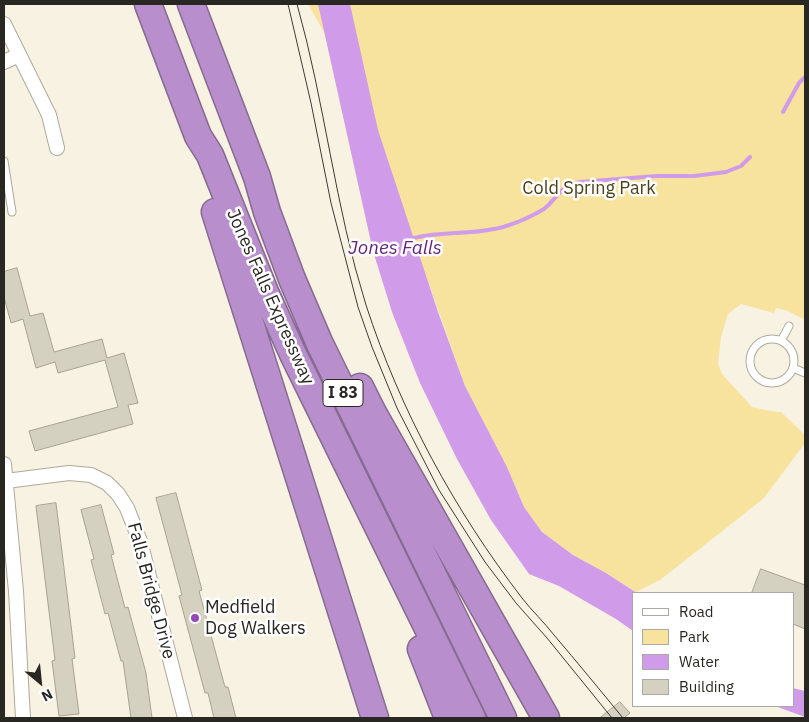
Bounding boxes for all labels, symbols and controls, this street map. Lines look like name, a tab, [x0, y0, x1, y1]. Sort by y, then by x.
park label: Cold Spring Park	[522, 178, 656, 200]
street label: Jones Falls Expressway	[222, 206, 318, 388]
water label: Jones Falls	[348, 238, 442, 260]
road number: I 83	[323, 379, 363, 406]
street label: Falls Bridge Drive	[122, 520, 180, 662]
legend	[632, 592, 794, 707]
place label: Medfield Dog Walkers	[205, 597, 306, 640]
text: Road	[679, 602, 714, 621]
marker: Medfield Dog Walkers	[189, 612, 201, 624]
text: Park	[679, 627, 709, 646]
text: Water	[679, 652, 719, 671]
north arrow	[15, 657, 65, 707]
text: Building	[679, 677, 734, 696]
text: N	[38, 685, 56, 706]

